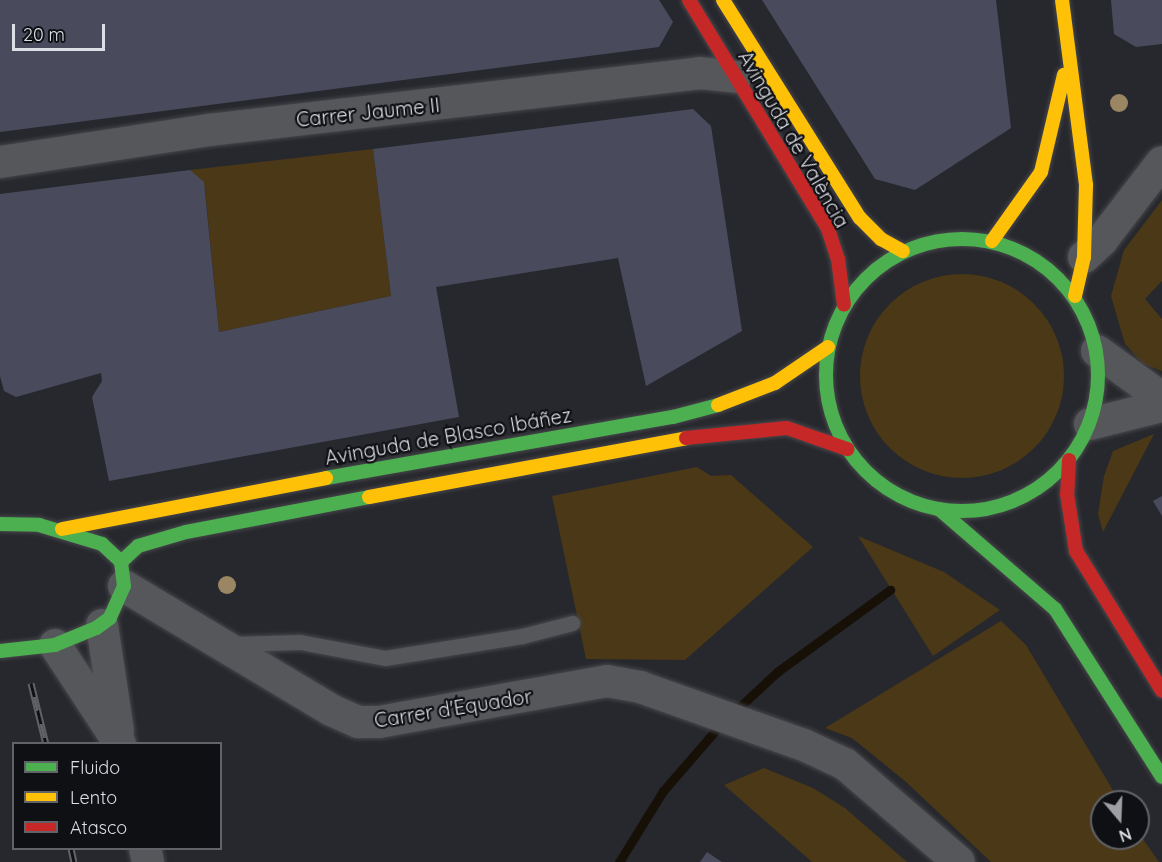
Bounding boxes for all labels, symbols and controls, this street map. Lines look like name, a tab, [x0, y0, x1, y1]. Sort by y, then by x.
scale bar	[15, 12, 108, 50]
text: 20 m	[23, 23, 65, 46]
street label: Avinguda de València	[734, 46, 854, 232]
street label: Carrer Jaume II	[295, 93, 441, 131]
street label: Avinguda de Blasco Ibáñez	[323, 403, 573, 469]
street label: Carrer d'Equador	[372, 684, 534, 732]
legend	[12, 742, 222, 850]
text: Fluido	[70, 756, 120, 779]
text: Lento	[70, 786, 117, 809]
north arrow	[1090, 790, 1150, 850]
text: Atasco	[70, 816, 127, 839]
text: N	[1116, 824, 1134, 846]

